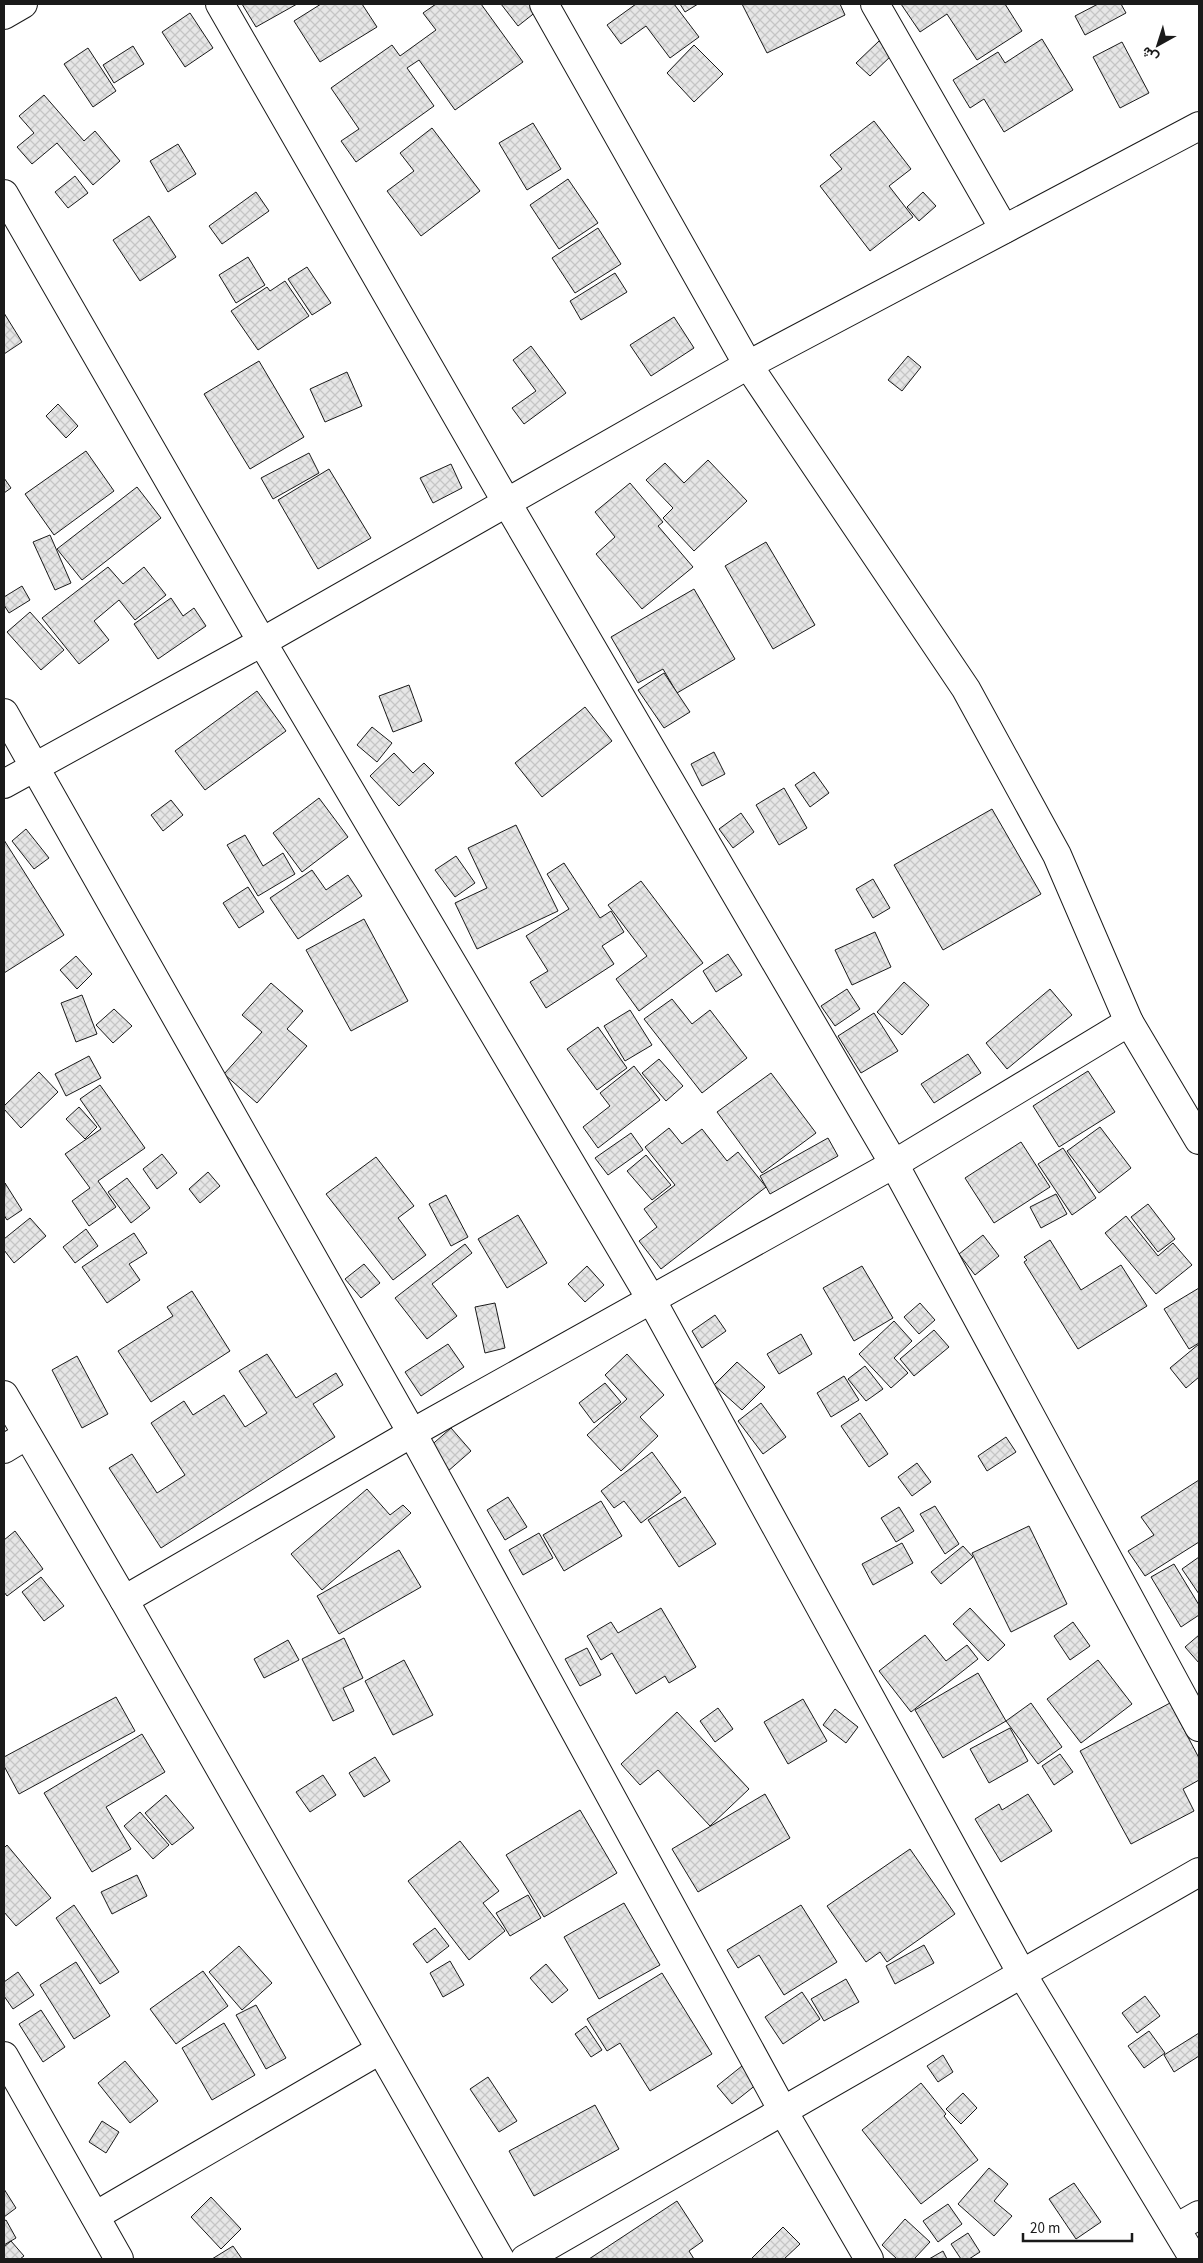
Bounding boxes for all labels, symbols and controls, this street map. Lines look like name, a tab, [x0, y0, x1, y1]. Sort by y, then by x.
north arrow	[1133, 20, 1183, 70]
text: ش	[1137, 41, 1163, 67]
scale bar	[1023, 2210, 1132, 2242]
text: 20 m	[1030, 2218, 1060, 2239]

